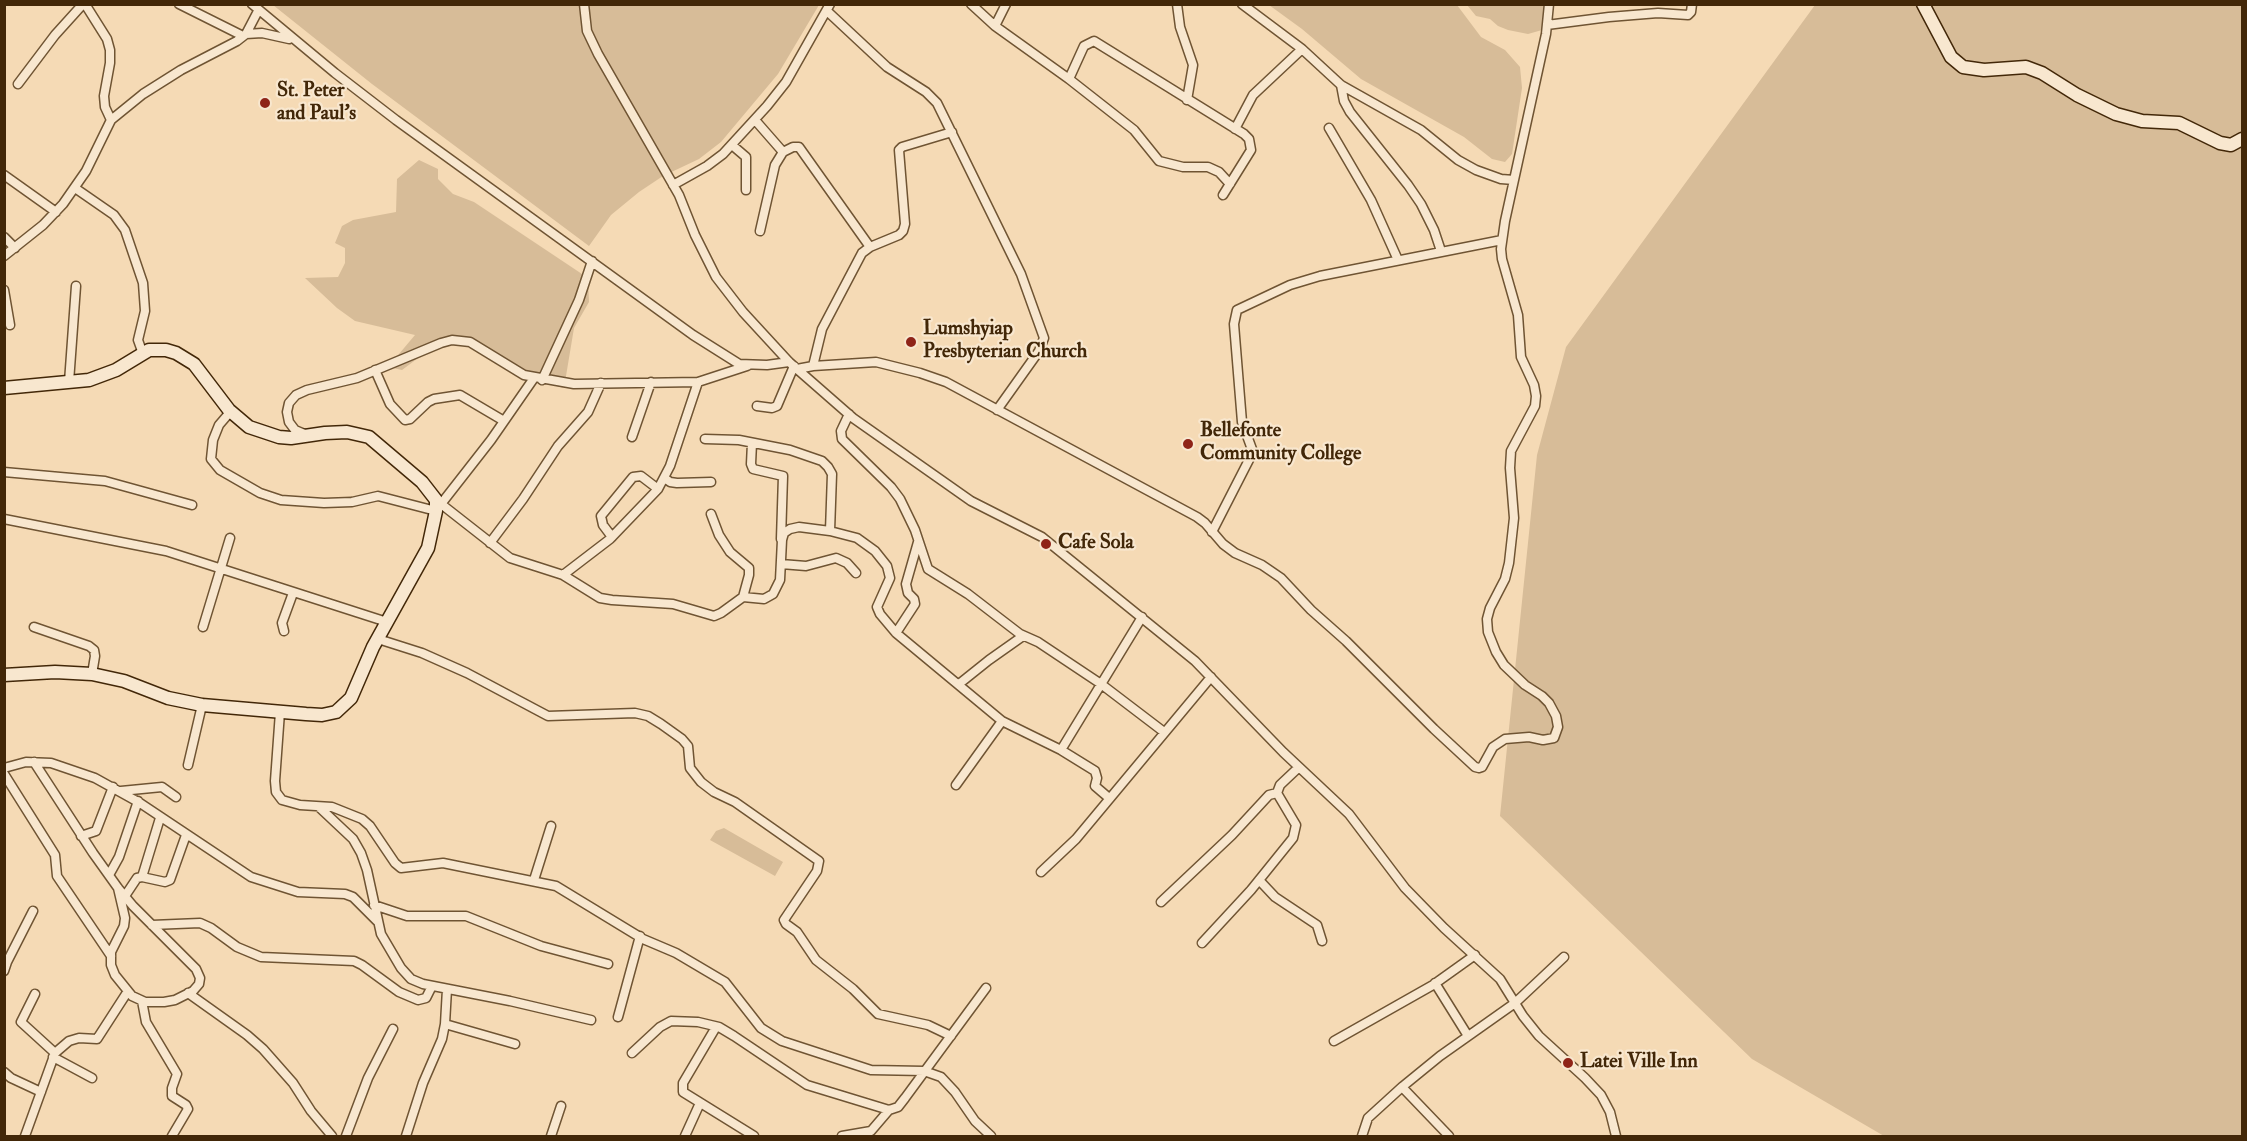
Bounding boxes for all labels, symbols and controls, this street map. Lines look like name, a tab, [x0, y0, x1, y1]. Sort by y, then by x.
place label: St. Peter and Paul's	[277, 80, 356, 127]
marker: St. Peter and Paul's	[258, 96, 272, 110]
place label: Lumshyiap Presbyterian Church	[923, 318, 1087, 365]
marker: Lumshyiap Presbyterian Church	[904, 335, 918, 349]
place label: Bellefonte Community College	[1200, 420, 1361, 467]
marker: Bellefonte Community College	[1181, 437, 1195, 451]
place label: Cafe Sola	[1058, 532, 1134, 556]
marker: Cafe Sola	[1039, 537, 1053, 551]
place label: Latei Ville Inn	[1580, 1051, 1698, 1075]
marker: Latei Ville Inn	[1561, 1056, 1575, 1070]

